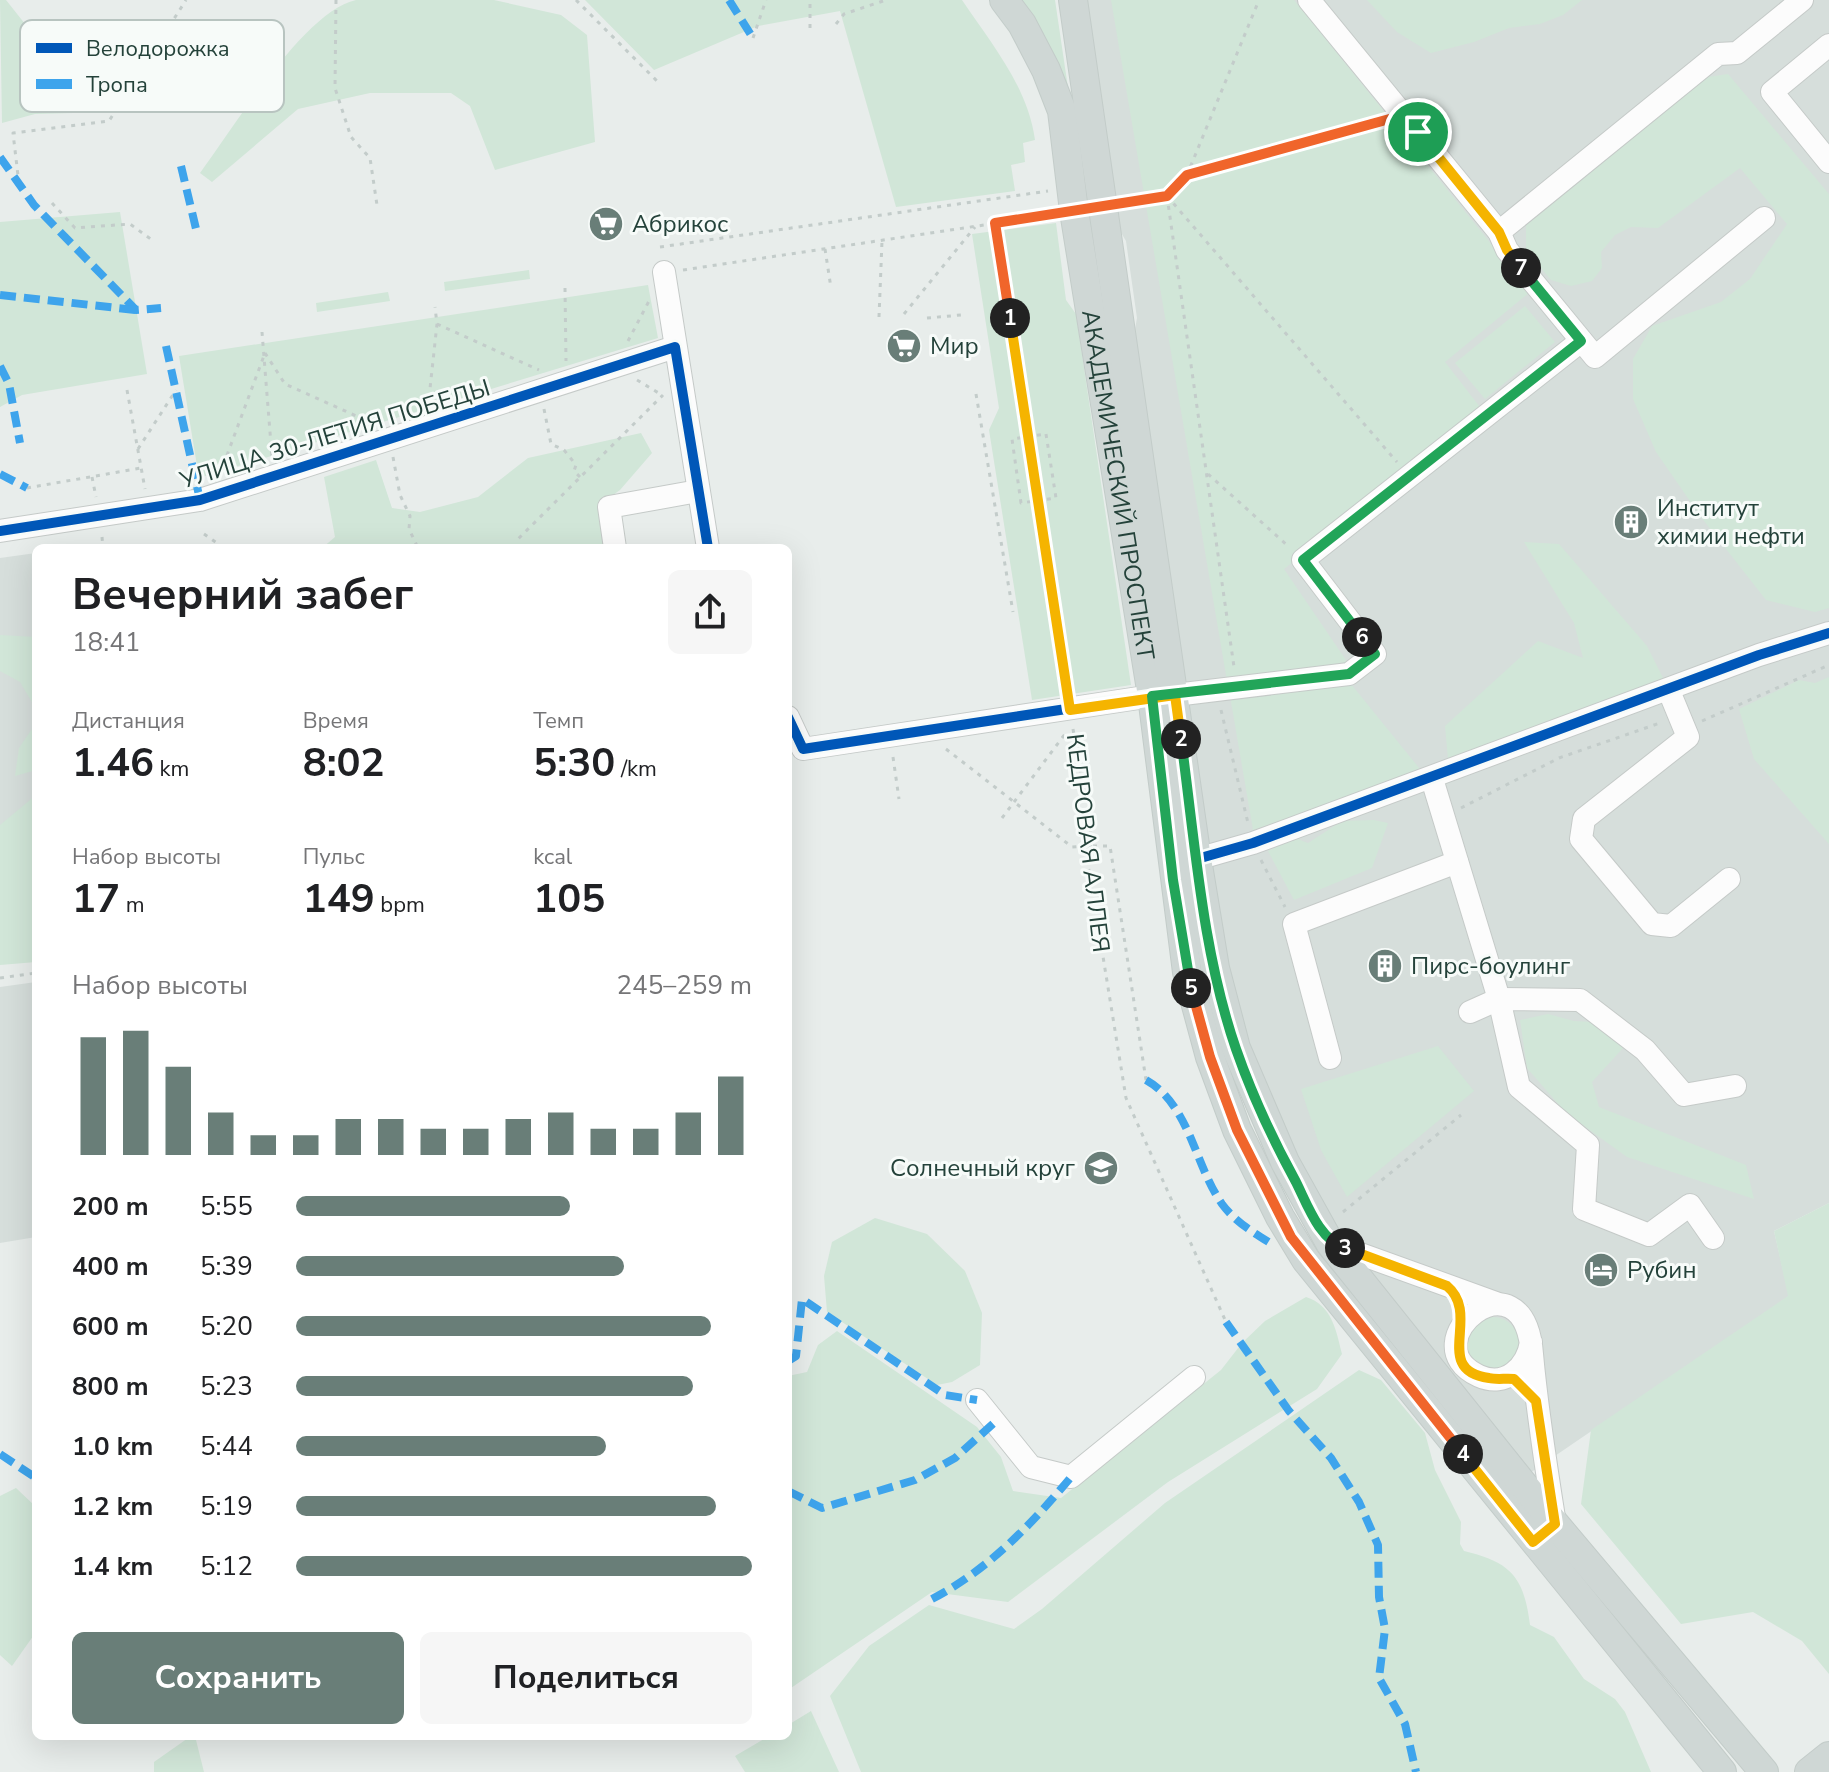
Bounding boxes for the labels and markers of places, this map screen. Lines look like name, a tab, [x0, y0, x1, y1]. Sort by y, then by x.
pin	[1384, 98, 1452, 166]
supermarket icon: Абрикос	[587, 205, 625, 243]
place label: Абрикос	[632, 208, 728, 240]
pin: 7	[1501, 248, 1541, 288]
pin: 1	[990, 298, 1030, 338]
supermarket icon: Мир	[885, 327, 923, 365]
place label: Мир	[930, 330, 979, 362]
place label: Институт химии нефти	[1657, 492, 1805, 552]
building icon: Институт химии нефти	[1612, 503, 1650, 541]
pin: 6	[1342, 617, 1382, 657]
pin: 2	[1161, 719, 1201, 759]
building icon: Пирс-боулинг	[1366, 947, 1404, 985]
place label: Пирс-боулинг	[1411, 950, 1571, 982]
pin: 5	[1171, 968, 1211, 1008]
school or university icon: Солнечный круг	[1082, 1149, 1120, 1187]
place label: Солнечный круг	[890, 1152, 1076, 1184]
pin: 3	[1325, 1228, 1365, 1268]
hotel icon: Рубин	[1582, 1251, 1620, 1289]
place label: Рубин	[1627, 1254, 1696, 1286]
pin: 4	[1443, 1434, 1483, 1474]

